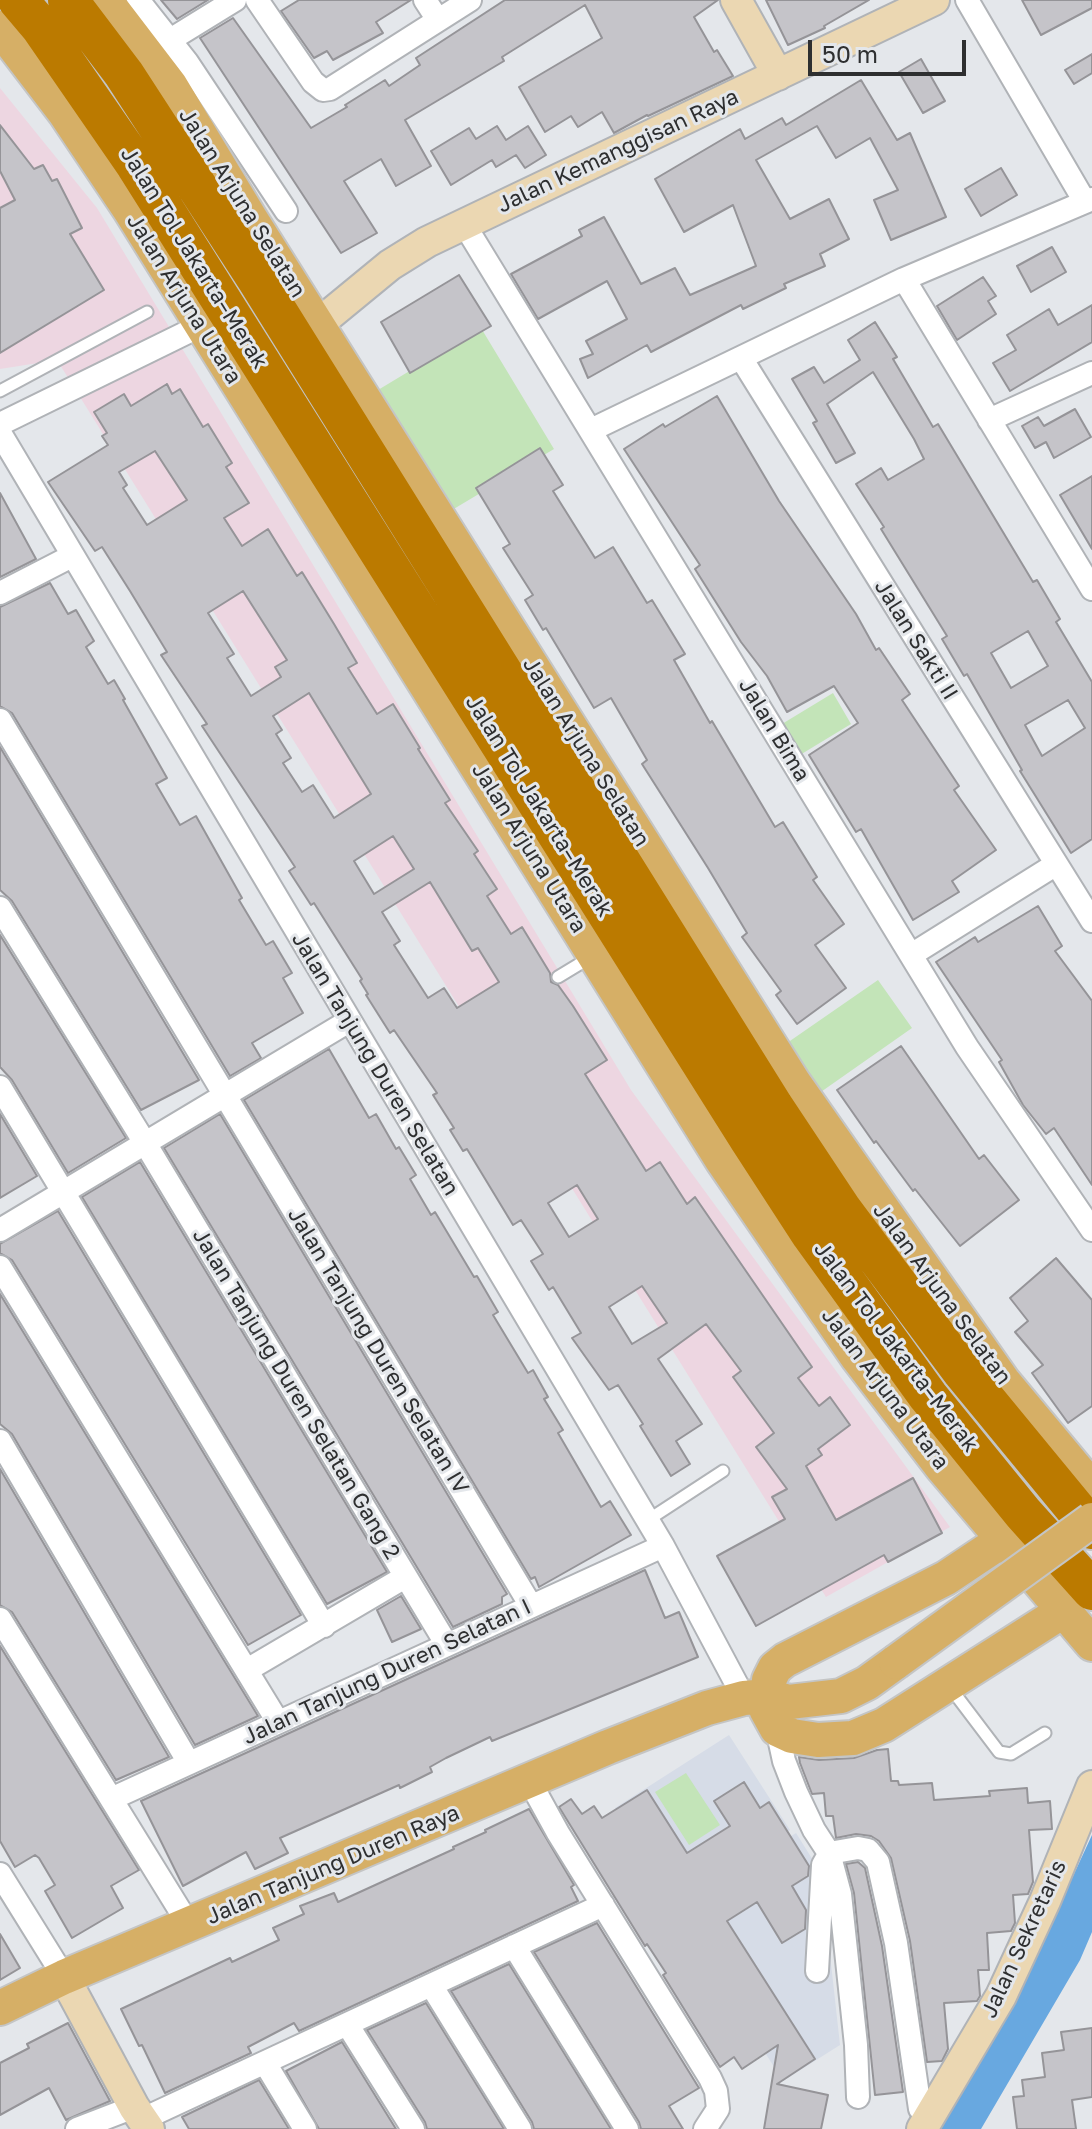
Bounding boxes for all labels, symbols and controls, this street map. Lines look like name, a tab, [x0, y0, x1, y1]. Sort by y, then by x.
scale bar	[812, 24, 970, 74]
text: 50 m	[822, 39, 878, 68]
street label: Jalan Kemanggisan Raya	[493, 83, 743, 219]
street label: Jalan Arjuna Selatan	[173, 104, 311, 302]
street label: Jalan Tol Jakarta–Merak	[115, 142, 273, 374]
street label: Jalan Arjuna Utara	[121, 209, 247, 389]
street label: Jalan Sakti II	[869, 575, 963, 705]
street label: Jalan Arjuna Selatan	[517, 653, 655, 851]
street label: Jalan Bima	[733, 674, 815, 786]
street label: Jalan Tol Jakarta–Merak	[460, 690, 618, 922]
street label: Jalan Arjuna Utara	[466, 758, 592, 938]
street label: Jalan Tanjung Duren Selatan	[286, 928, 464, 1200]
street label: Jalan Arjuna Selatan	[867, 1198, 1017, 1390]
street label: Jalan Tanjung Duren Selatan IV	[282, 1203, 474, 1499]
street label: Jalan Tanjung Duren Selatan Gang 2	[187, 1224, 405, 1564]
street label: Jalan Tol Jakarta–Merak	[808, 1237, 984, 1457]
street label: Jalan Arjuna Utara	[816, 1303, 954, 1475]
street label: Jalan Tanjung Duren Selatan I	[239, 1594, 535, 1750]
street label: Jalan Tanjung Duren Raya	[203, 1800, 463, 1930]
street label: Jalan Sekretaris	[976, 1856, 1072, 2022]

